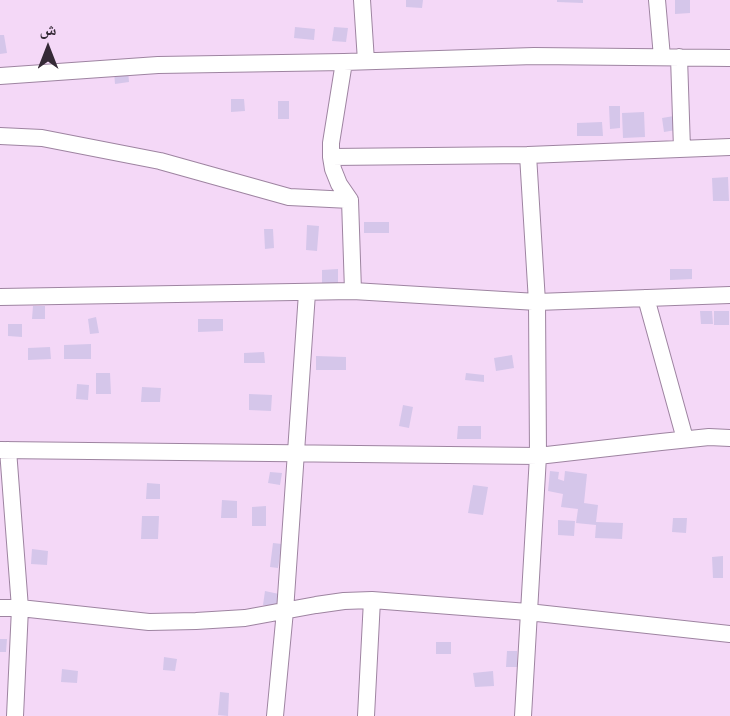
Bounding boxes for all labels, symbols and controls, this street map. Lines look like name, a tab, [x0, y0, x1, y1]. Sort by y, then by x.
north arrow	[18, 18, 78, 78]
text: ش	[40, 20, 56, 39]

